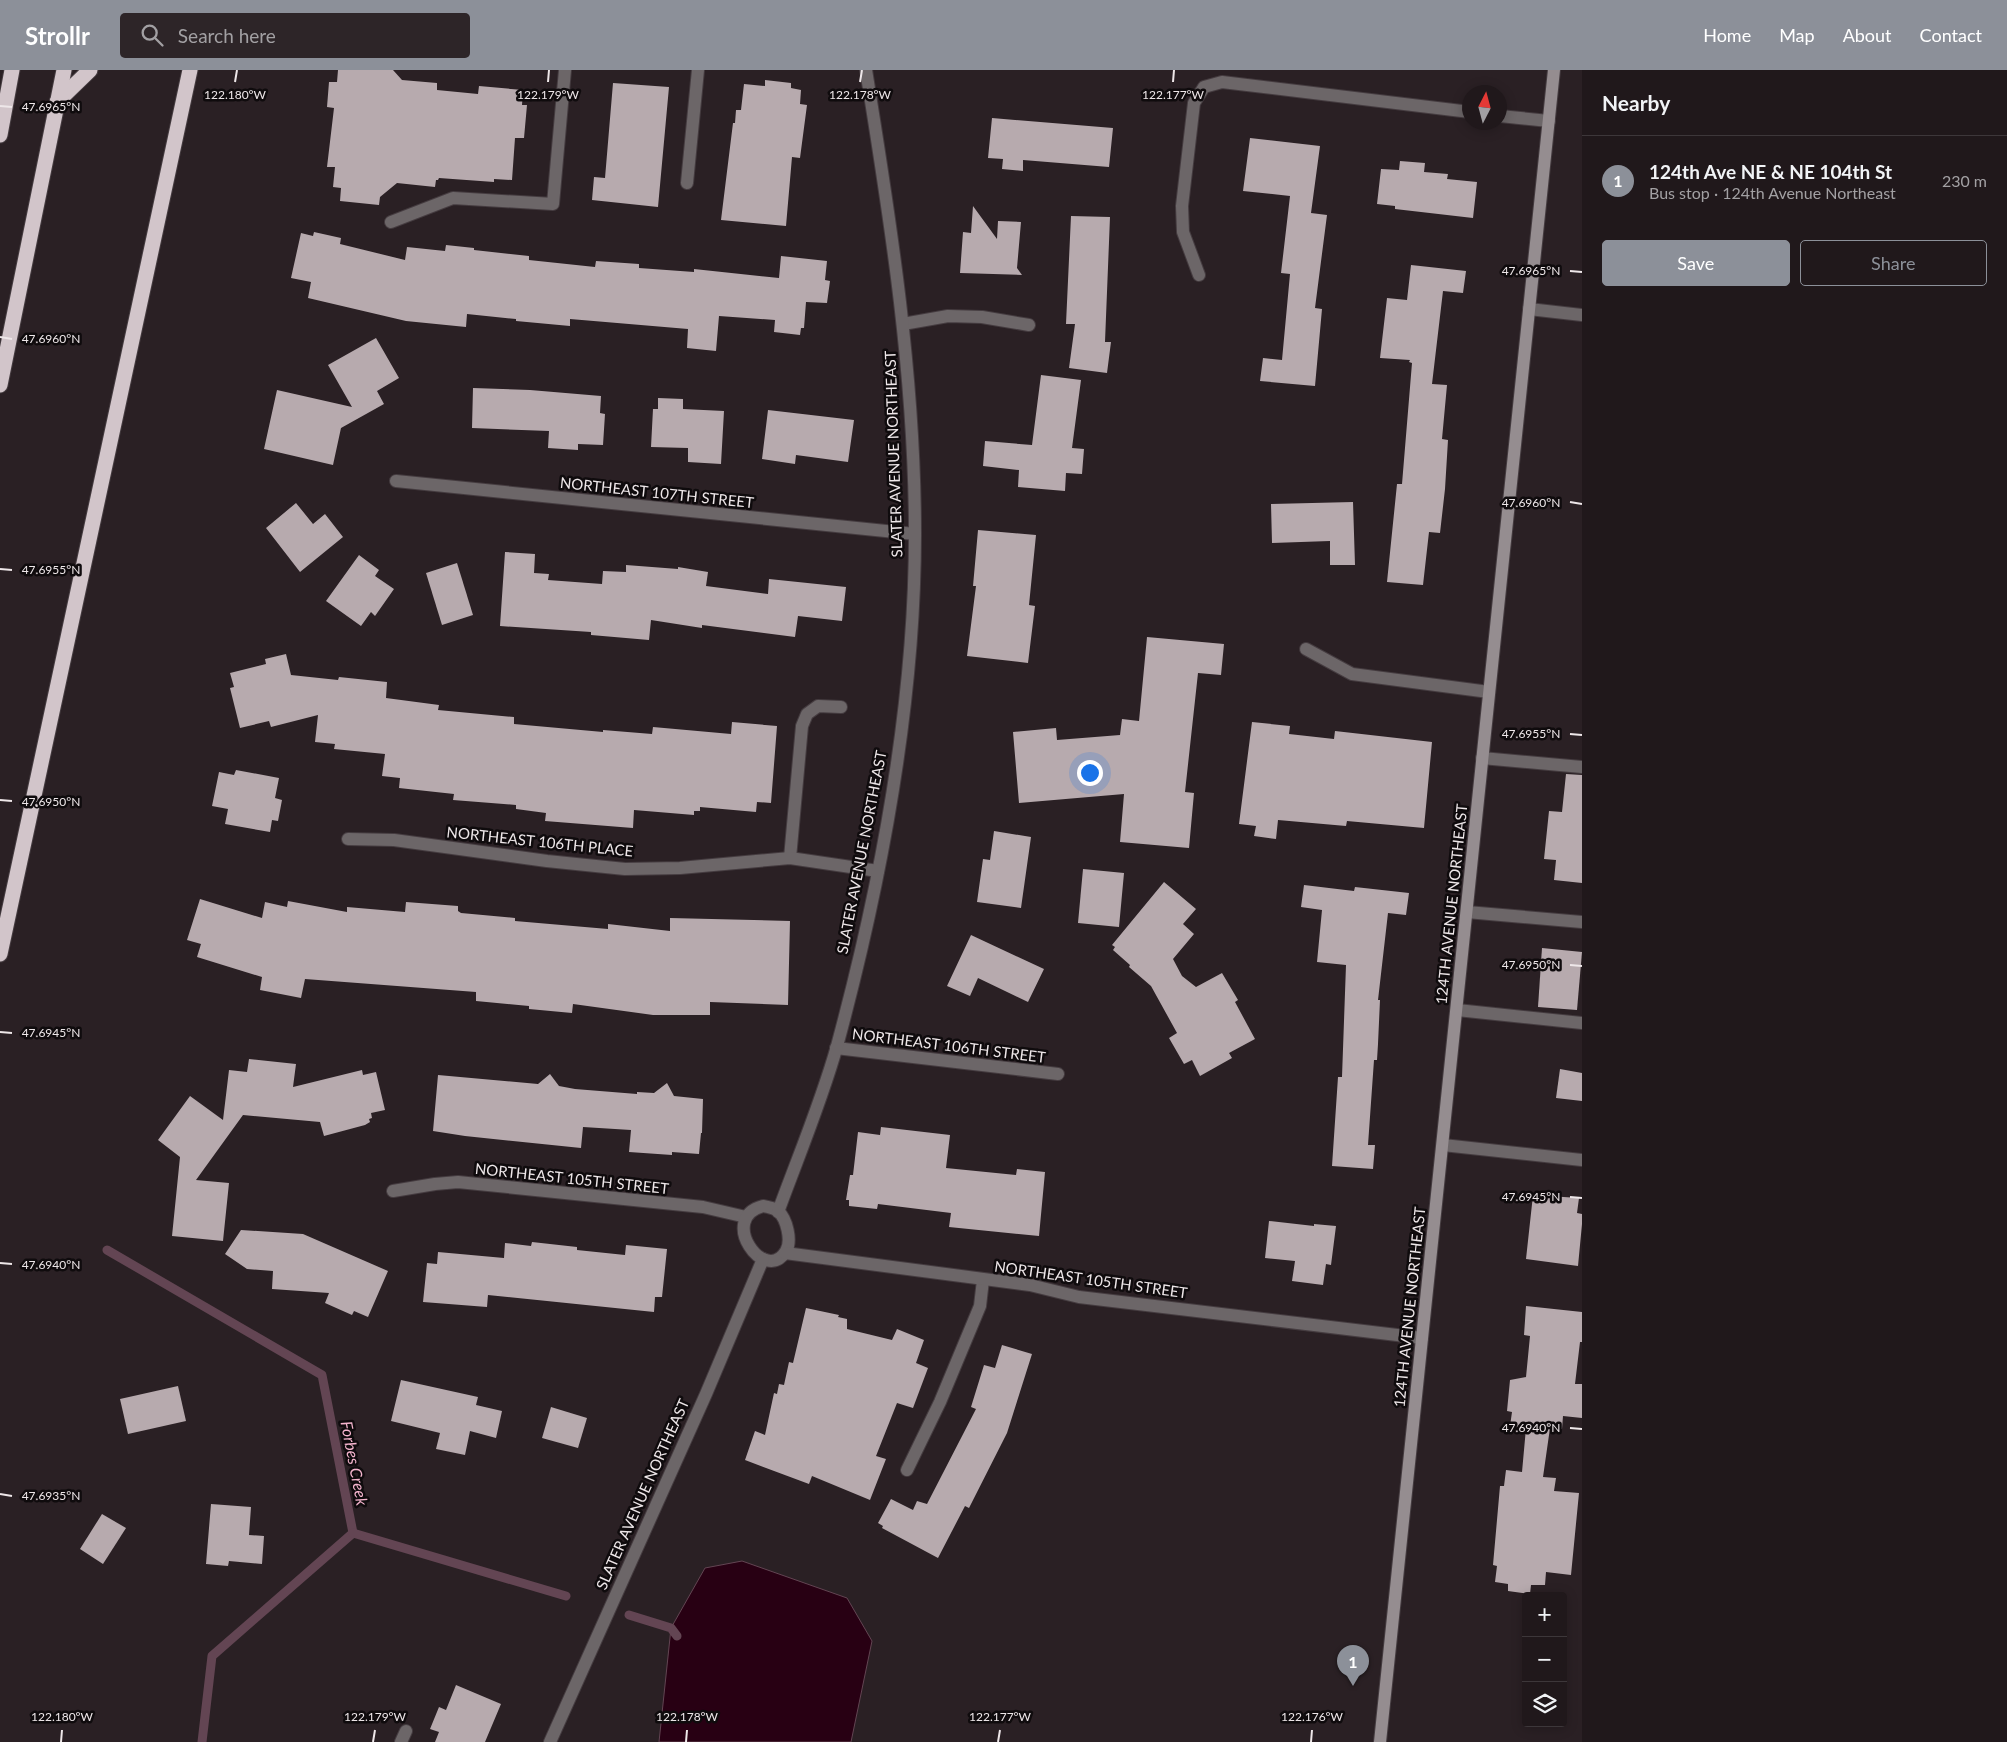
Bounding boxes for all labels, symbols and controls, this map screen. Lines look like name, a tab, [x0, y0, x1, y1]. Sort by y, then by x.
search box	[120, 13, 470, 58]
text: Strollr	[25, 21, 90, 50]
icon: search	[138, 21, 166, 49]
text: Search here	[178, 24, 276, 47]
text: Home	[1703, 24, 1751, 46]
text: Map	[1779, 24, 1815, 46]
text: About	[1843, 24, 1892, 46]
text: Contact	[1920, 24, 1982, 46]
north arrow	[1462, 85, 1507, 130]
text: 122.180°W	[204, 87, 267, 102]
text: 122.179°W	[517, 87, 580, 102]
text: 122.178°W	[829, 87, 892, 102]
text: 122.177°W	[1142, 87, 1205, 102]
text: Nearby	[1602, 90, 1670, 115]
text: 47.6965°N	[22, 99, 80, 114]
text: 124th Ave NE & NE 104th St	[1649, 160, 1892, 183]
text: 1	[1613, 171, 1623, 190]
text: 230 m	[1942, 171, 1987, 190]
text: Bus stop · 124th Avenue Northeast	[1649, 183, 1896, 202]
button: Save	[1602, 240, 1790, 286]
button: Share	[1800, 240, 1987, 286]
text: 47.6965°N	[1502, 263, 1560, 278]
text: 47.6960°N	[22, 331, 80, 346]
street label: SLATER AVENUE NORTHEAST	[880, 350, 906, 558]
street label: NORTHEAST 107TH STREET	[559, 473, 755, 511]
text: 47.6960°N	[1502, 495, 1560, 510]
text: 47.6955°N	[22, 562, 80, 577]
text: 47.6955°N	[1502, 726, 1560, 741]
street label: SLATER AVENUE NORTHEAST	[832, 749, 890, 955]
your location	[1077, 760, 1103, 786]
text: 47.6950°N	[22, 794, 80, 809]
street label: 124TH AVENUE NORTHEAST	[1432, 803, 1470, 1005]
street label: NORTHEAST 106TH PLACE	[446, 822, 634, 860]
text: 47.6950°N	[1502, 957, 1560, 972]
street label: NORTHEAST 106TH STREET	[851, 1024, 1047, 1066]
text: 47.6945°N	[22, 1025, 80, 1040]
street label: NORTHEAST 105TH STREET	[474, 1159, 670, 1197]
text: 47.6945°N	[1502, 1189, 1560, 1204]
street label: 124TH AVENUE NORTHEAST	[1390, 1206, 1428, 1408]
text: 47.6940°N	[22, 1257, 80, 1272]
street label: NORTHEAST 105TH STREET	[993, 1257, 1189, 1301]
street label: SLATER AVENUE NORTHEAST	[592, 1396, 692, 1592]
water label: Forbes Creek	[337, 1419, 373, 1507]
text: 47.6940°N	[1502, 1420, 1560, 1435]
text: 47.6935°N	[22, 1488, 80, 1503]
map controls	[1522, 1592, 1567, 1727]
button: +	[1522, 1592, 1567, 1637]
button: −	[1522, 1637, 1567, 1682]
pin: 1	[1337, 1645, 1369, 1686]
button: layers	[1522, 1682, 1567, 1727]
text: 122.180°W	[31, 1709, 94, 1724]
text: 122.179°W	[344, 1709, 407, 1724]
text: 122.178°W	[656, 1709, 719, 1724]
text: 122.177°W	[969, 1709, 1032, 1724]
text: 122.176°W	[1281, 1709, 1344, 1724]

